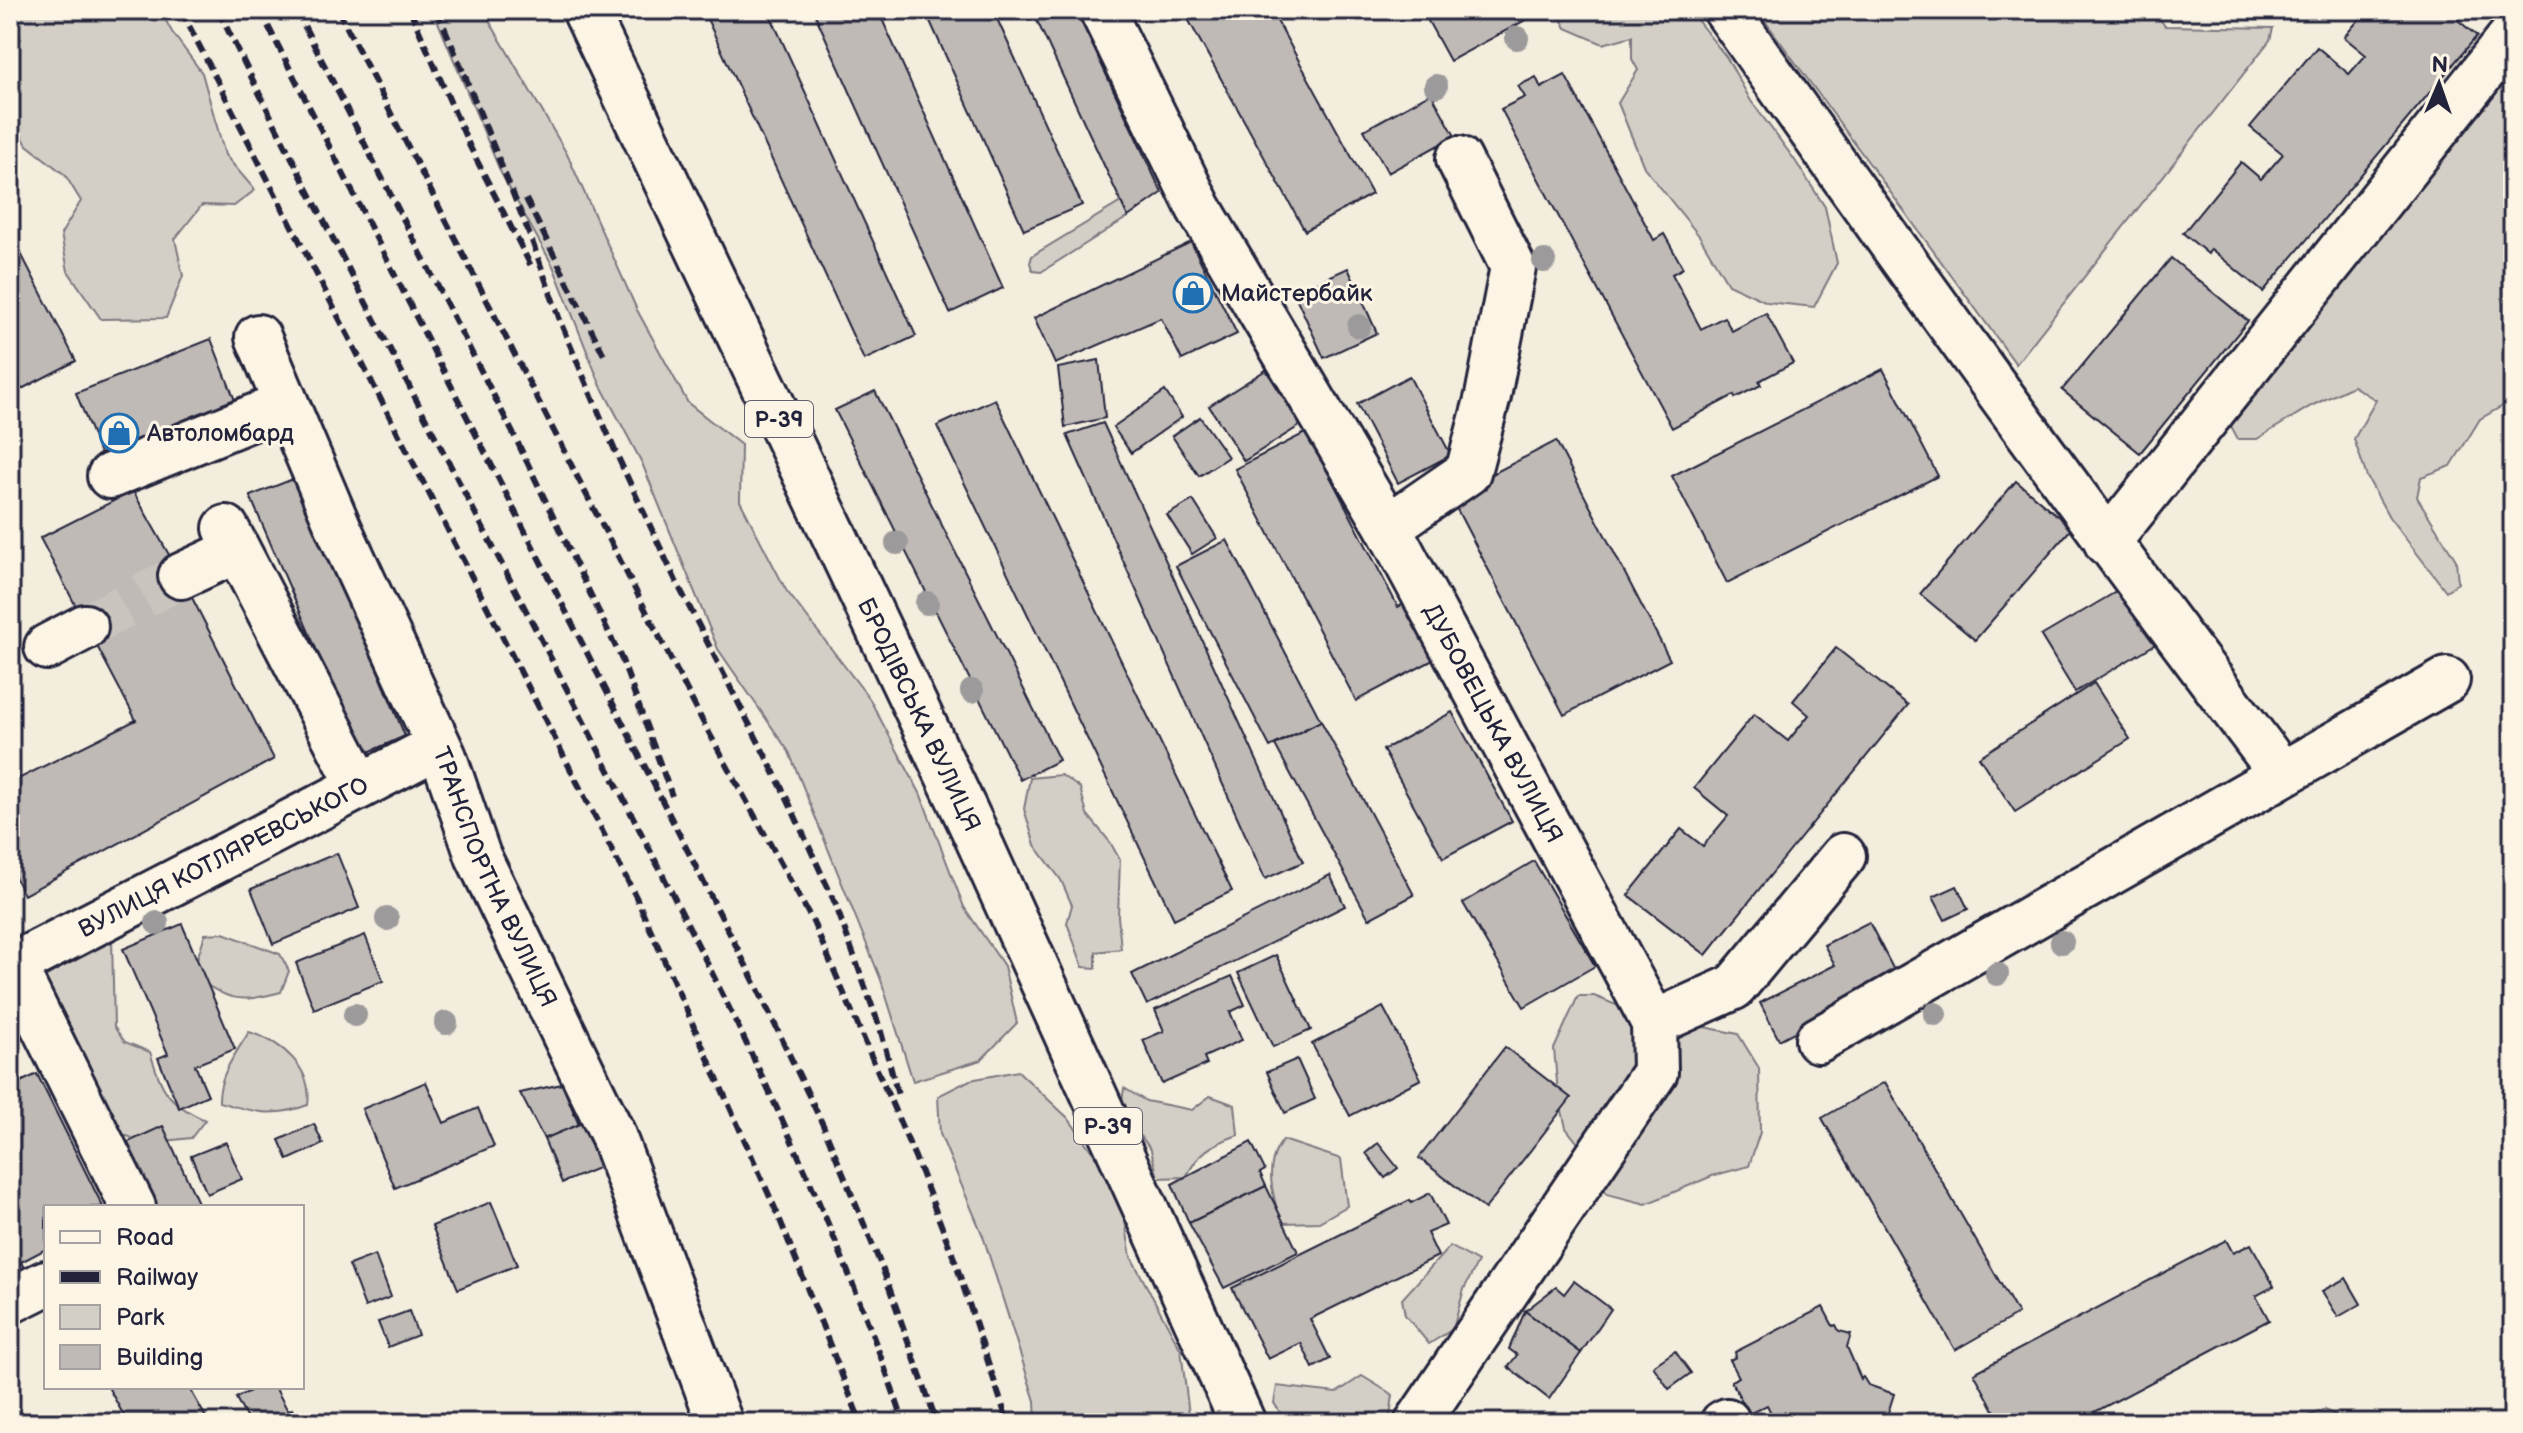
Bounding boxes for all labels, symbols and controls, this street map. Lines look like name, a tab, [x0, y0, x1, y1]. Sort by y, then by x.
north arrow	[2399, 44, 2479, 124]
text: N	[2431, 52, 2448, 79]
shop icon: Майстербайк	[1172, 272, 1214, 314]
place label: Майстербайк	[1221, 279, 1373, 308]
road number: Р-39	[745, 401, 813, 437]
shop icon: Автоломбард	[98, 412, 140, 454]
place label: Автоломбард	[146, 419, 294, 448]
street label: БРОДІВСЬКА ВУЛИЦЯ	[851, 593, 987, 836]
street label: ДУБОВЕЦЬКА ВУЛИЦЯ	[1417, 599, 1569, 848]
street label: ТРАНСПОРТНА ВУЛИЦЯ	[426, 743, 563, 1012]
street label: ВУЛИЦЯ КОТЛЯРЕВСЬКОГО	[74, 771, 373, 944]
road number: Р-39	[1074, 1108, 1142, 1144]
legend	[44, 1205, 304, 1389]
text: Road	[116, 1223, 174, 1252]
text: Railway	[116, 1263, 198, 1292]
text: Park	[116, 1303, 164, 1332]
text: Building	[116, 1343, 203, 1372]

